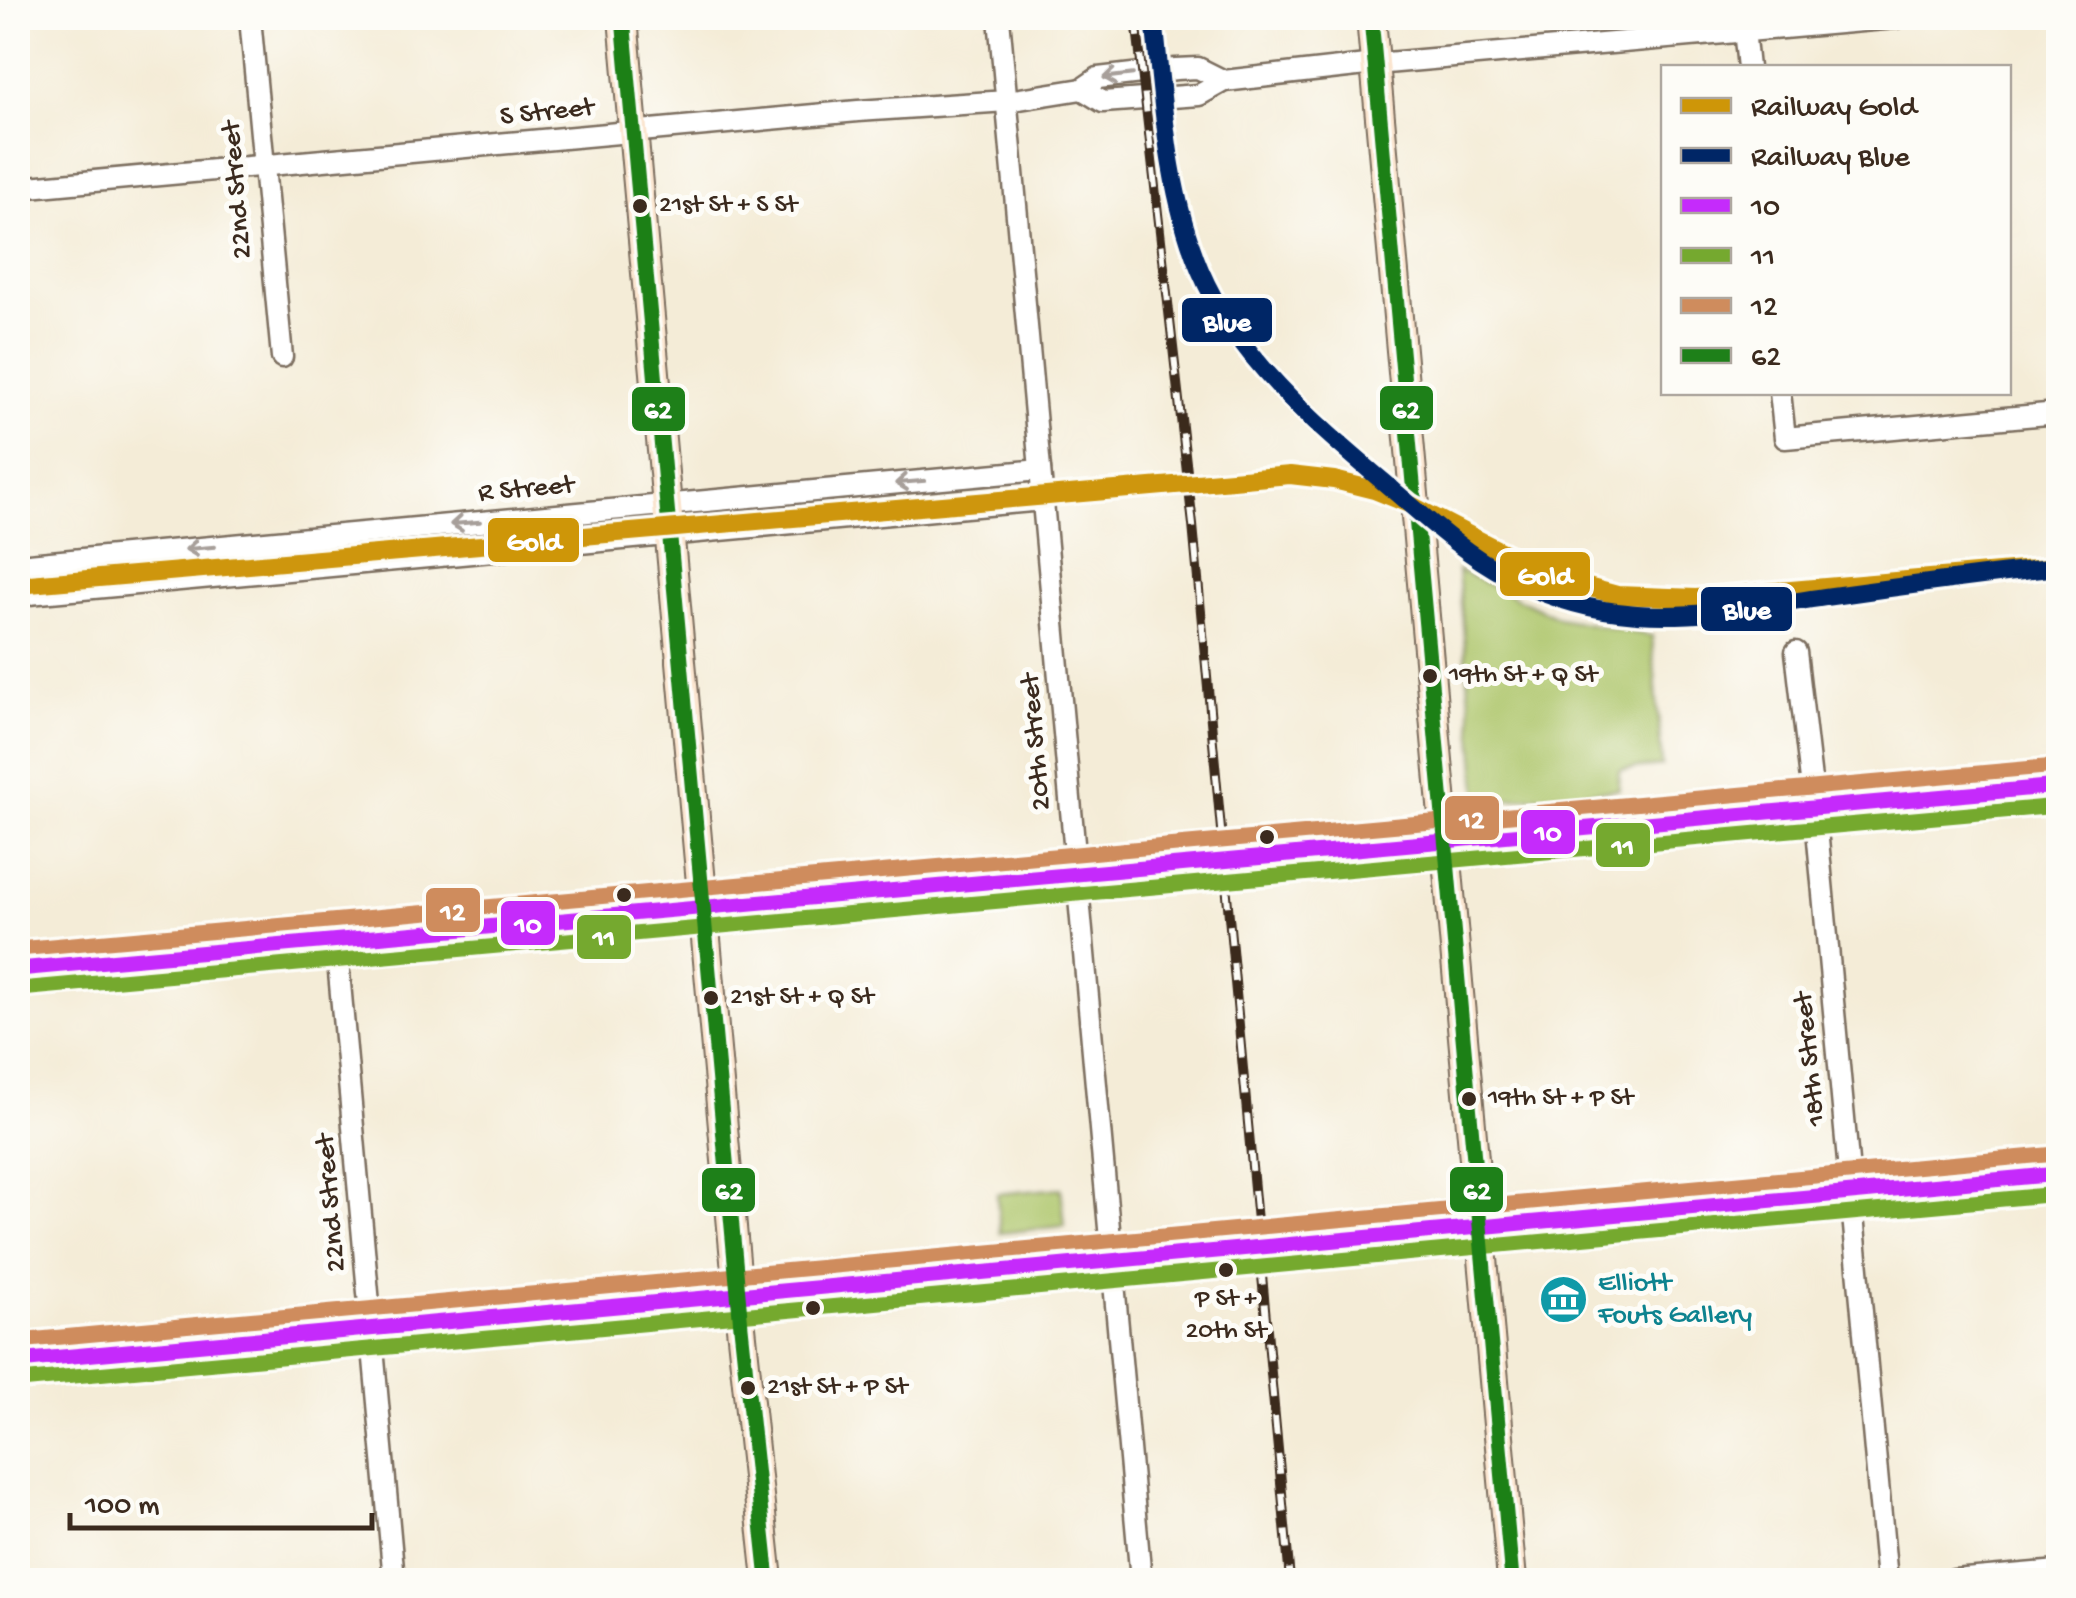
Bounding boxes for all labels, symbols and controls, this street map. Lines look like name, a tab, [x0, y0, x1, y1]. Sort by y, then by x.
legend	[1661, 65, 2011, 395]
one-way arrow	[1102, 67, 1135, 85]
street label: S Street	[498, 91, 598, 134]
text: Railway Gold	[1751, 92, 1919, 127]
street label: 22nd Street	[215, 117, 260, 260]
text: Railway Blue	[1751, 142, 1910, 177]
place label: 21st St + S St	[659, 191, 799, 222]
text: 10	[1750, 192, 1780, 227]
marker: 21st St + S St	[630, 196, 650, 216]
text: 11	[1750, 242, 1775, 277]
text: 12	[1750, 292, 1778, 327]
line badge: Blue	[1180, 296, 1274, 344]
text: Blue	[1202, 308, 1253, 341]
text: 62	[1751, 342, 1781, 377]
line badge: 62	[1378, 384, 1435, 432]
line badge: 62	[630, 385, 687, 433]
text: 62	[644, 396, 672, 429]
text: 62	[1392, 396, 1420, 429]
street label: R Street	[477, 469, 578, 511]
one-way arrow	[895, 472, 927, 491]
one-way arrow	[450, 514, 482, 533]
line badge: Gold	[486, 516, 581, 564]
text: Gold	[507, 528, 564, 561]
one-way arrow	[184, 538, 217, 557]
line badge: Gold	[1498, 550, 1592, 598]
text: Gold	[1518, 562, 1575, 595]
line badge: Blue	[1699, 585, 1794, 633]
text: Blue	[1722, 596, 1773, 629]
place label: 19th St + Q St	[1448, 661, 1600, 692]
marker: 19th St + Q St	[1420, 666, 1440, 686]
street label: 20th Street	[1014, 670, 1059, 812]
line badge: 12	[1443, 794, 1501, 842]
text: 12	[1458, 806, 1485, 839]
line badge: 10	[1519, 808, 1577, 856]
text: 10	[1533, 819, 1562, 852]
line badge: 11	[1594, 821, 1652, 869]
unlabelled marker	[1257, 827, 1277, 847]
text: 11	[1611, 833, 1634, 866]
unlabelled marker	[614, 885, 634, 905]
line badge: 12	[424, 886, 482, 934]
text: 12	[439, 898, 466, 931]
line badge: 10	[499, 899, 557, 947]
text: 10	[513, 911, 542, 944]
line badge: 11	[575, 913, 633, 961]
text: 11	[592, 924, 615, 957]
place label: 21st St + Q St	[730, 983, 876, 1014]
marker: 21st St + Q St	[701, 988, 721, 1008]
street label: 18th Street	[1787, 988, 1835, 1129]
place label: 19th St + P St	[1487, 1084, 1635, 1115]
marker: 19th St + P St	[1459, 1089, 1479, 1109]
street label: 22nd Street	[309, 1130, 354, 1273]
line badge: 62	[1448, 1165, 1505, 1214]
line badge: 62	[700, 1166, 757, 1214]
text: 62	[715, 1177, 743, 1210]
text: 62	[1463, 1177, 1491, 1210]
marker: P St + 20th St	[1216, 1260, 1236, 1280]
place label: Elliott Fouts Gallery	[1597, 1268, 1752, 1333]
museum icon: Elliott Fouts Gallery	[1537, 1274, 1589, 1326]
place label: P St + 20th St	[1186, 1285, 1269, 1348]
unlabelled marker	[803, 1298, 823, 1318]
place label: 21st St + P St	[767, 1373, 910, 1404]
marker: 21st St + P St	[738, 1378, 758, 1398]
scale bar	[70, 1468, 372, 1530]
text: 100 m	[84, 1490, 160, 1525]

